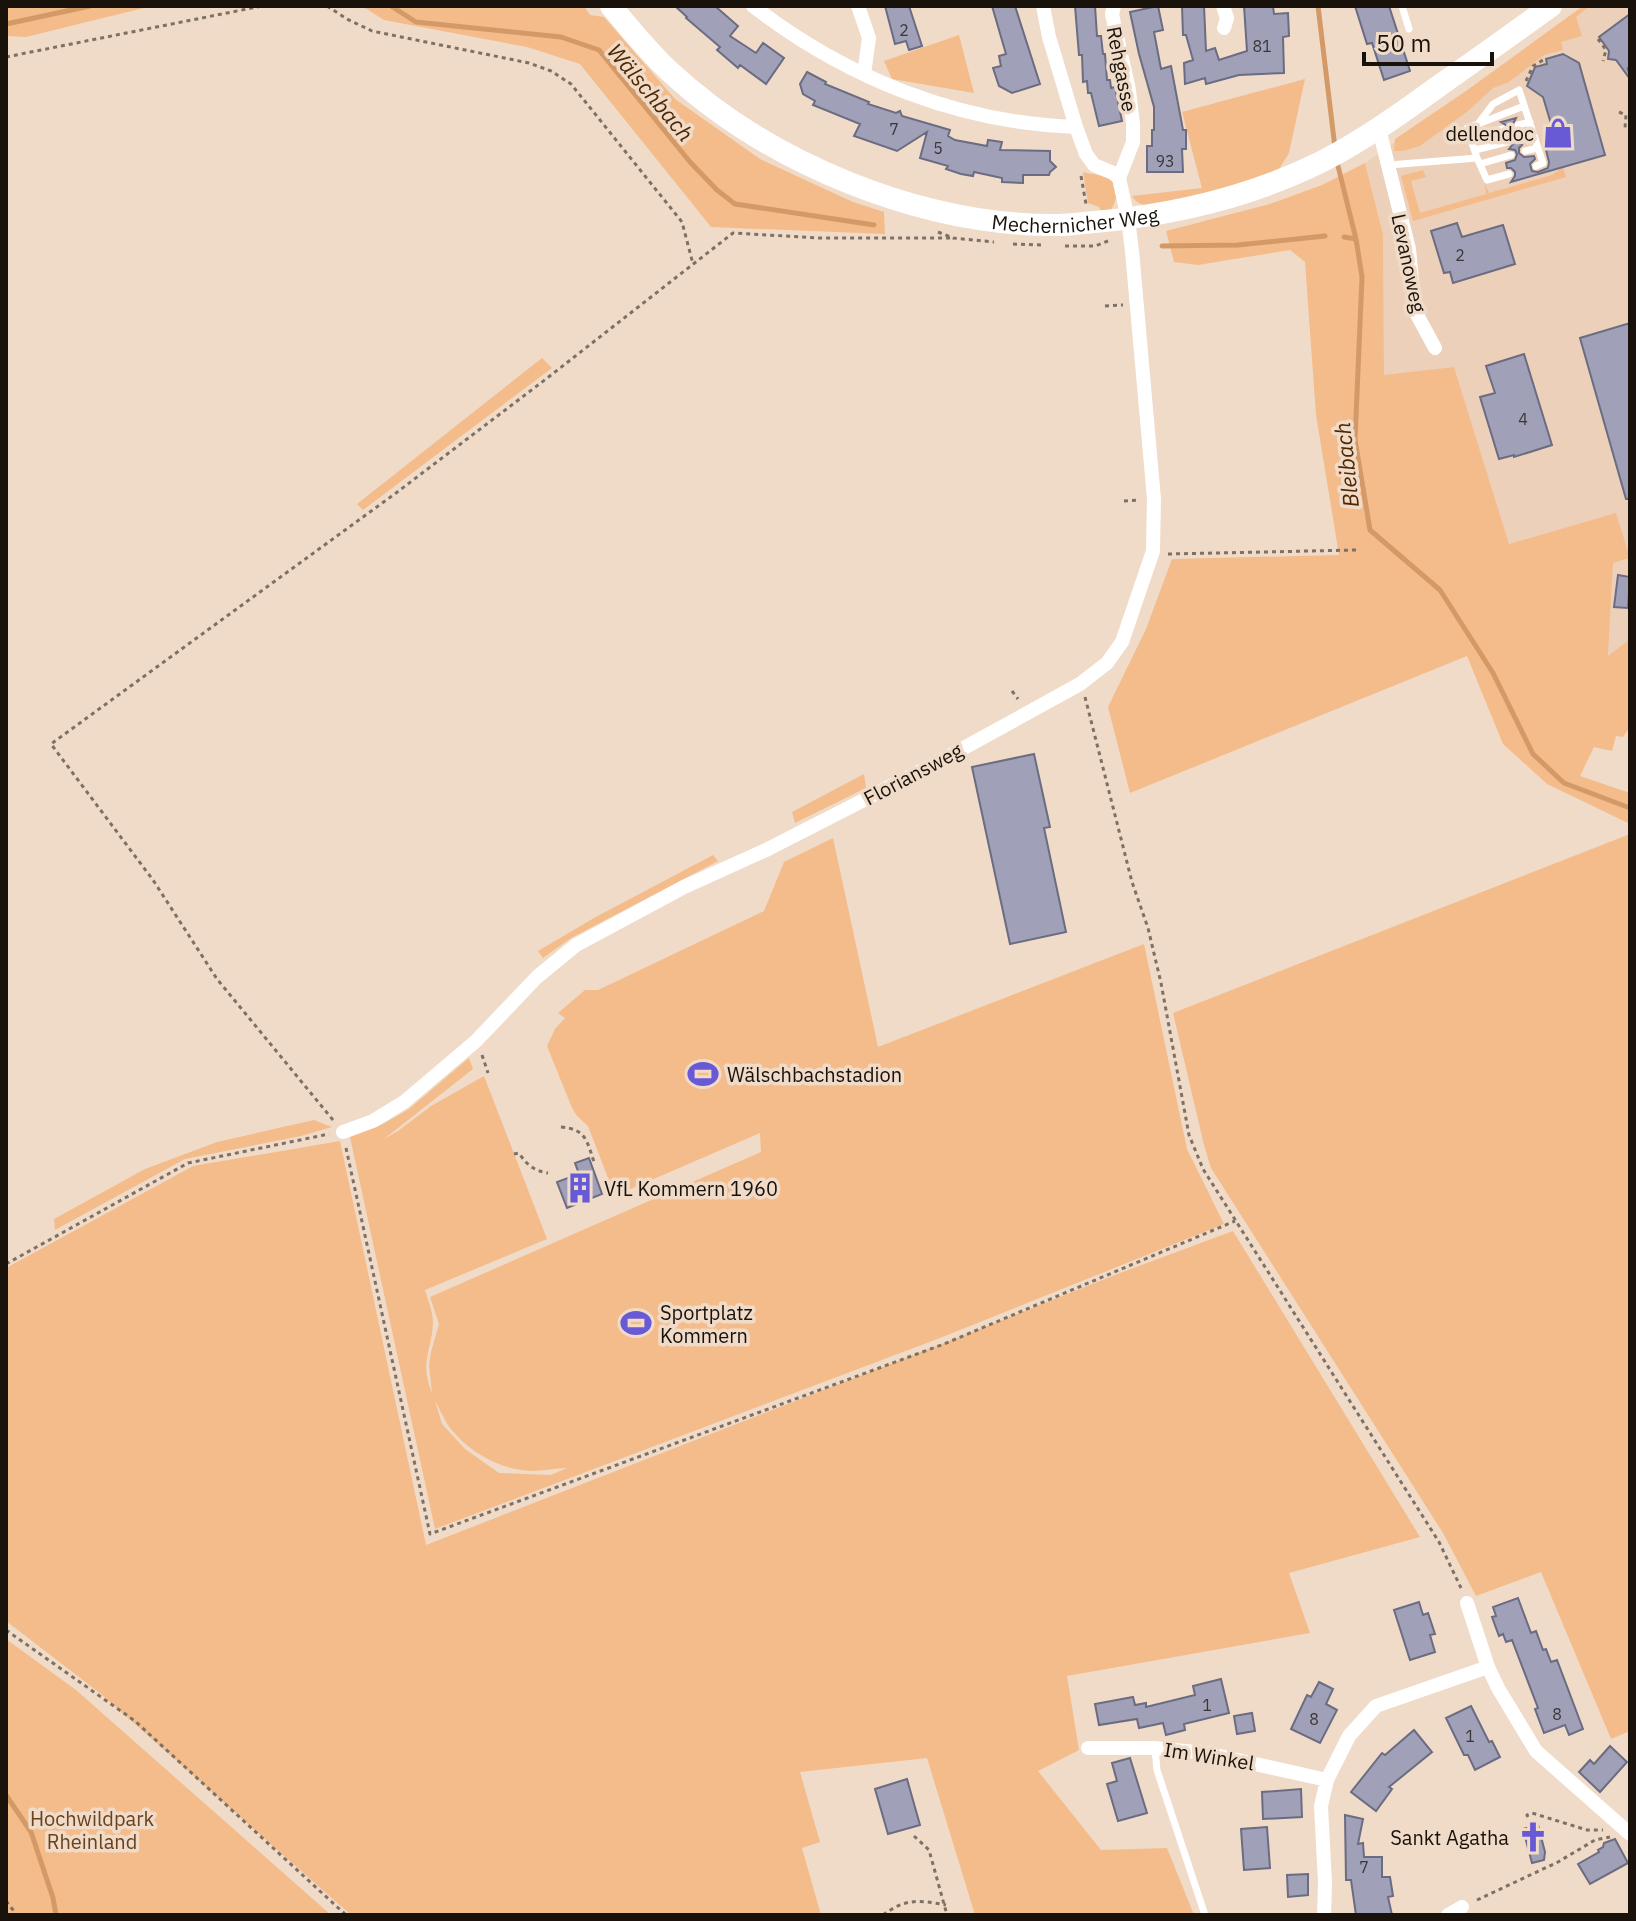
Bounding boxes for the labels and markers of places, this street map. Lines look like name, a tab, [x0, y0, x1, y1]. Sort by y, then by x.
shop icon: dellendoc	[1541, 116, 1575, 150]
place label: dellendoc	[1445, 120, 1534, 147]
sports icon: Wälschbachstadion	[686, 1057, 720, 1091]
place label: Wälschbachstadion	[727, 1061, 902, 1088]
building icon: VfL Kommern 1960	[563, 1171, 597, 1205]
place label: VfL Kommern 1960	[604, 1175, 778, 1202]
place label: Sportplatz Kommern	[660, 1299, 753, 1349]
sports icon: Sportplatz Kommern	[619, 1306, 653, 1340]
church icon: Sankt Agatha	[1516, 1820, 1550, 1854]
place label: Sankt Agatha	[1390, 1824, 1509, 1851]

